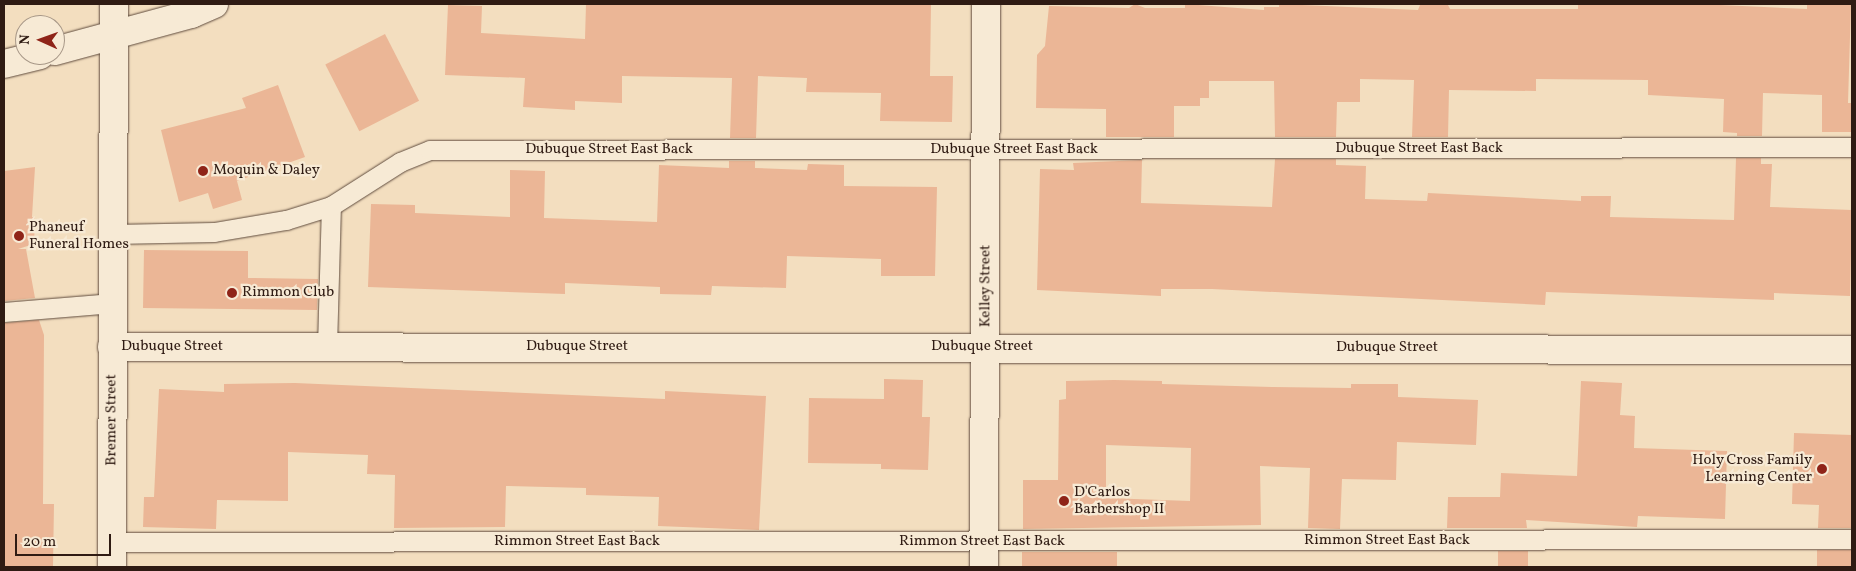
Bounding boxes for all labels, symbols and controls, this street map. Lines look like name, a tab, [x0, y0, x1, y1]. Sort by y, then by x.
north arrow	[15, 15, 65, 65]
text: N	[16, 34, 35, 45]
street label: Dubuque Street East Back	[1335, 140, 1503, 158]
street label: Dubuque Street East Back	[525, 141, 693, 159]
street label: Dubuque Street East Back	[930, 141, 1098, 159]
place label: Moquin & Daley	[213, 162, 320, 180]
marker: Moquin & Daley	[197, 165, 209, 177]
place label: Phaneuf Funeral Homes	[29, 218, 129, 253]
marker: Phaneuf Funeral Homes	[13, 230, 25, 242]
street label: Kelley Street	[977, 244, 995, 328]
place label: Rimmon Club	[242, 284, 334, 302]
marker: Rimmon Club	[226, 287, 238, 299]
street label: Dubuque Street	[121, 338, 223, 356]
street label: Dubuque Street	[526, 338, 628, 356]
street label: Dubuque Street	[931, 338, 1033, 356]
street label: Dubuque Street	[1336, 339, 1438, 357]
street label: Bremer Street	[103, 374, 121, 466]
place label: Holy Cross Family Learning Center	[1692, 451, 1812, 486]
marker: Holy Cross Family Learning Center	[1816, 463, 1828, 475]
place label: D'Carlos Barbershop II	[1074, 483, 1164, 518]
marker: D'Carlos Barbershop II	[1058, 495, 1070, 507]
scale bar	[18, 524, 114, 556]
text: 20 m	[23, 532, 56, 553]
street label: Rimmon Street East Back	[1304, 532, 1470, 550]
street label: Rimmon Street East Back	[494, 533, 660, 551]
street label: Rimmon Street East Back	[899, 533, 1065, 551]

